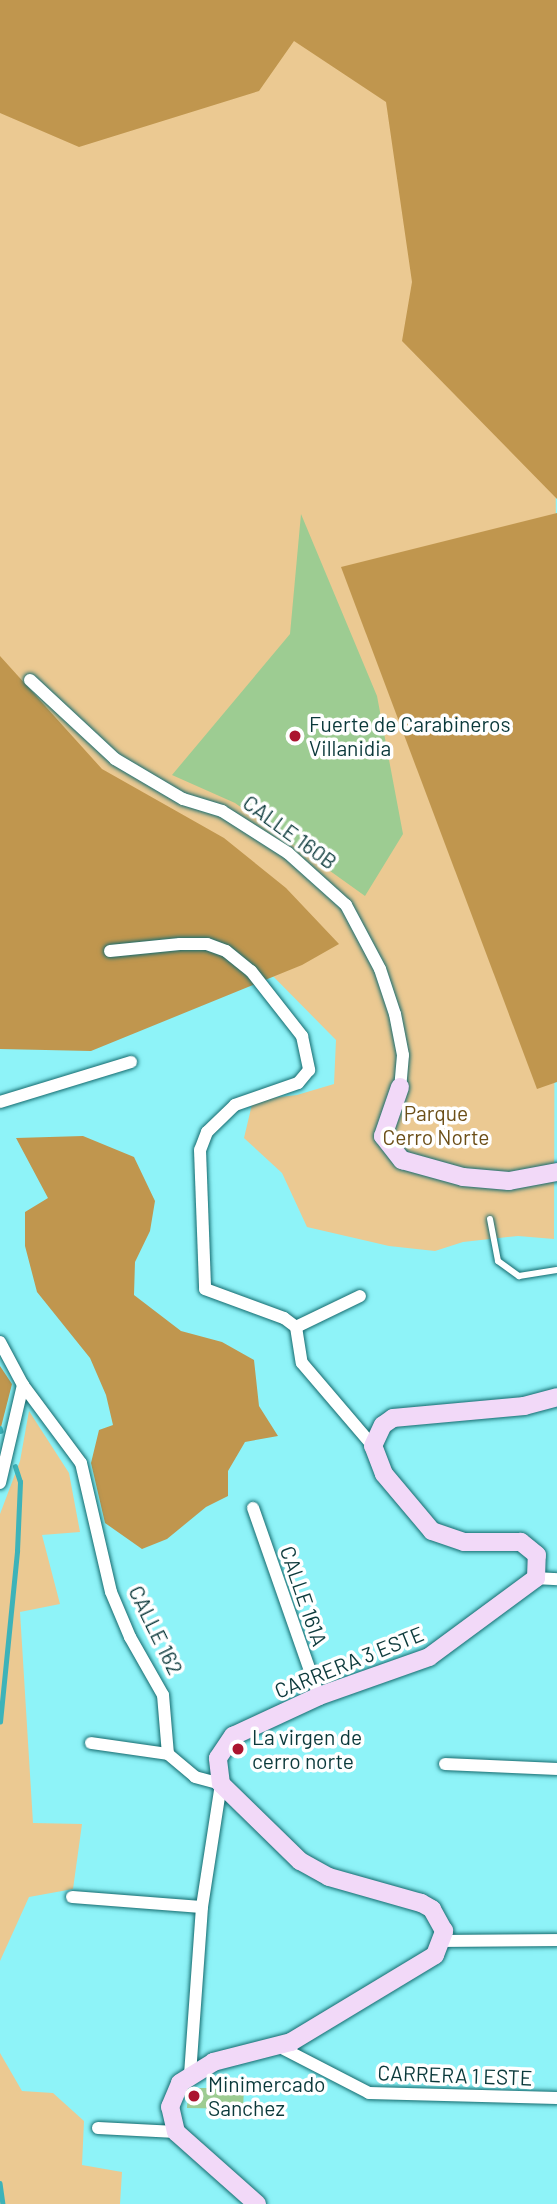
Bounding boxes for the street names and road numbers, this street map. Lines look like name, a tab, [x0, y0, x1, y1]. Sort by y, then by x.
street label: CALLE 160B	[238, 790, 342, 874]
street label: CALLE 161A	[275, 1543, 333, 1649]
street label: CALLE 162	[124, 1581, 188, 1679]
street label: CARRERA 3 ESTE	[271, 1621, 427, 1703]
street label: CARRERA 1 ESTE	[377, 2060, 533, 2090]

